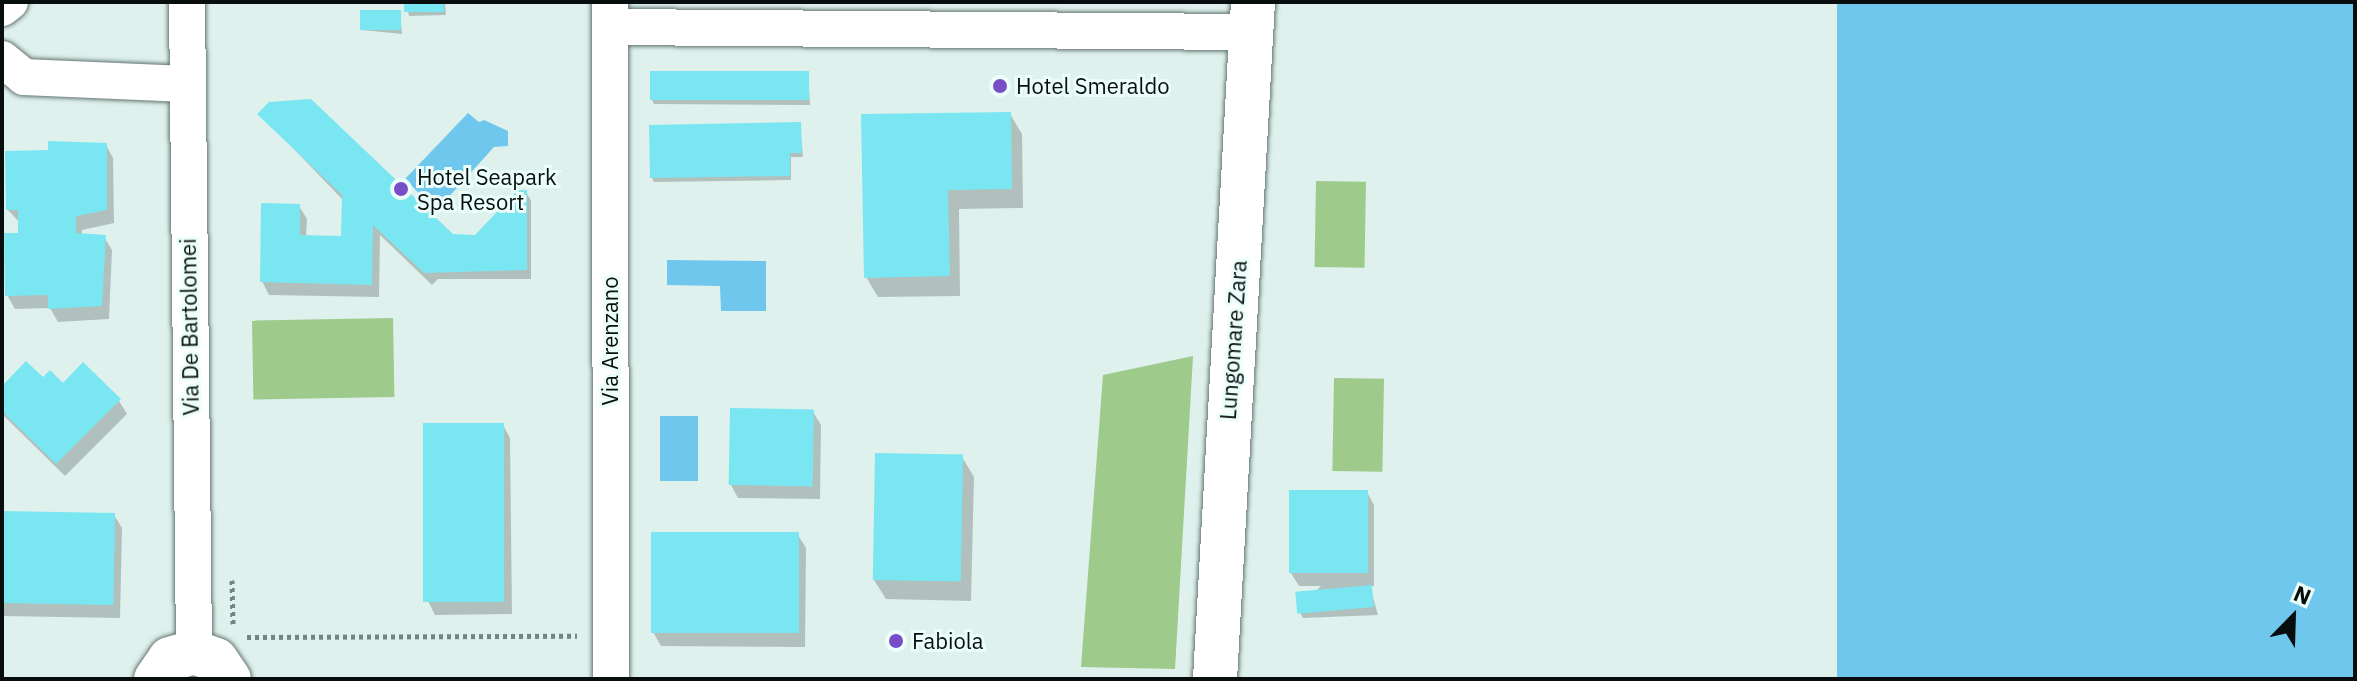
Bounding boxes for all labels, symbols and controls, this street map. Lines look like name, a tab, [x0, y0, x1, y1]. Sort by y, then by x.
place label: Hotel Smeraldo	[1016, 73, 1170, 99]
marker: Hotel Smeraldo	[991, 77, 1009, 95]
place label: Hotel Seapark Spa Resort	[417, 163, 557, 214]
marker: Hotel Seapark Spa Resort	[392, 180, 410, 198]
street label: Via De Bartolomei	[174, 238, 204, 416]
street label: Lungomare Zara	[1214, 259, 1252, 421]
street label: Via Arenzano	[597, 276, 623, 406]
north arrow	[2253, 577, 2333, 657]
text: N	[2290, 578, 2316, 611]
place label: Fabiola	[912, 628, 983, 654]
marker: Fabiola	[887, 632, 905, 650]

